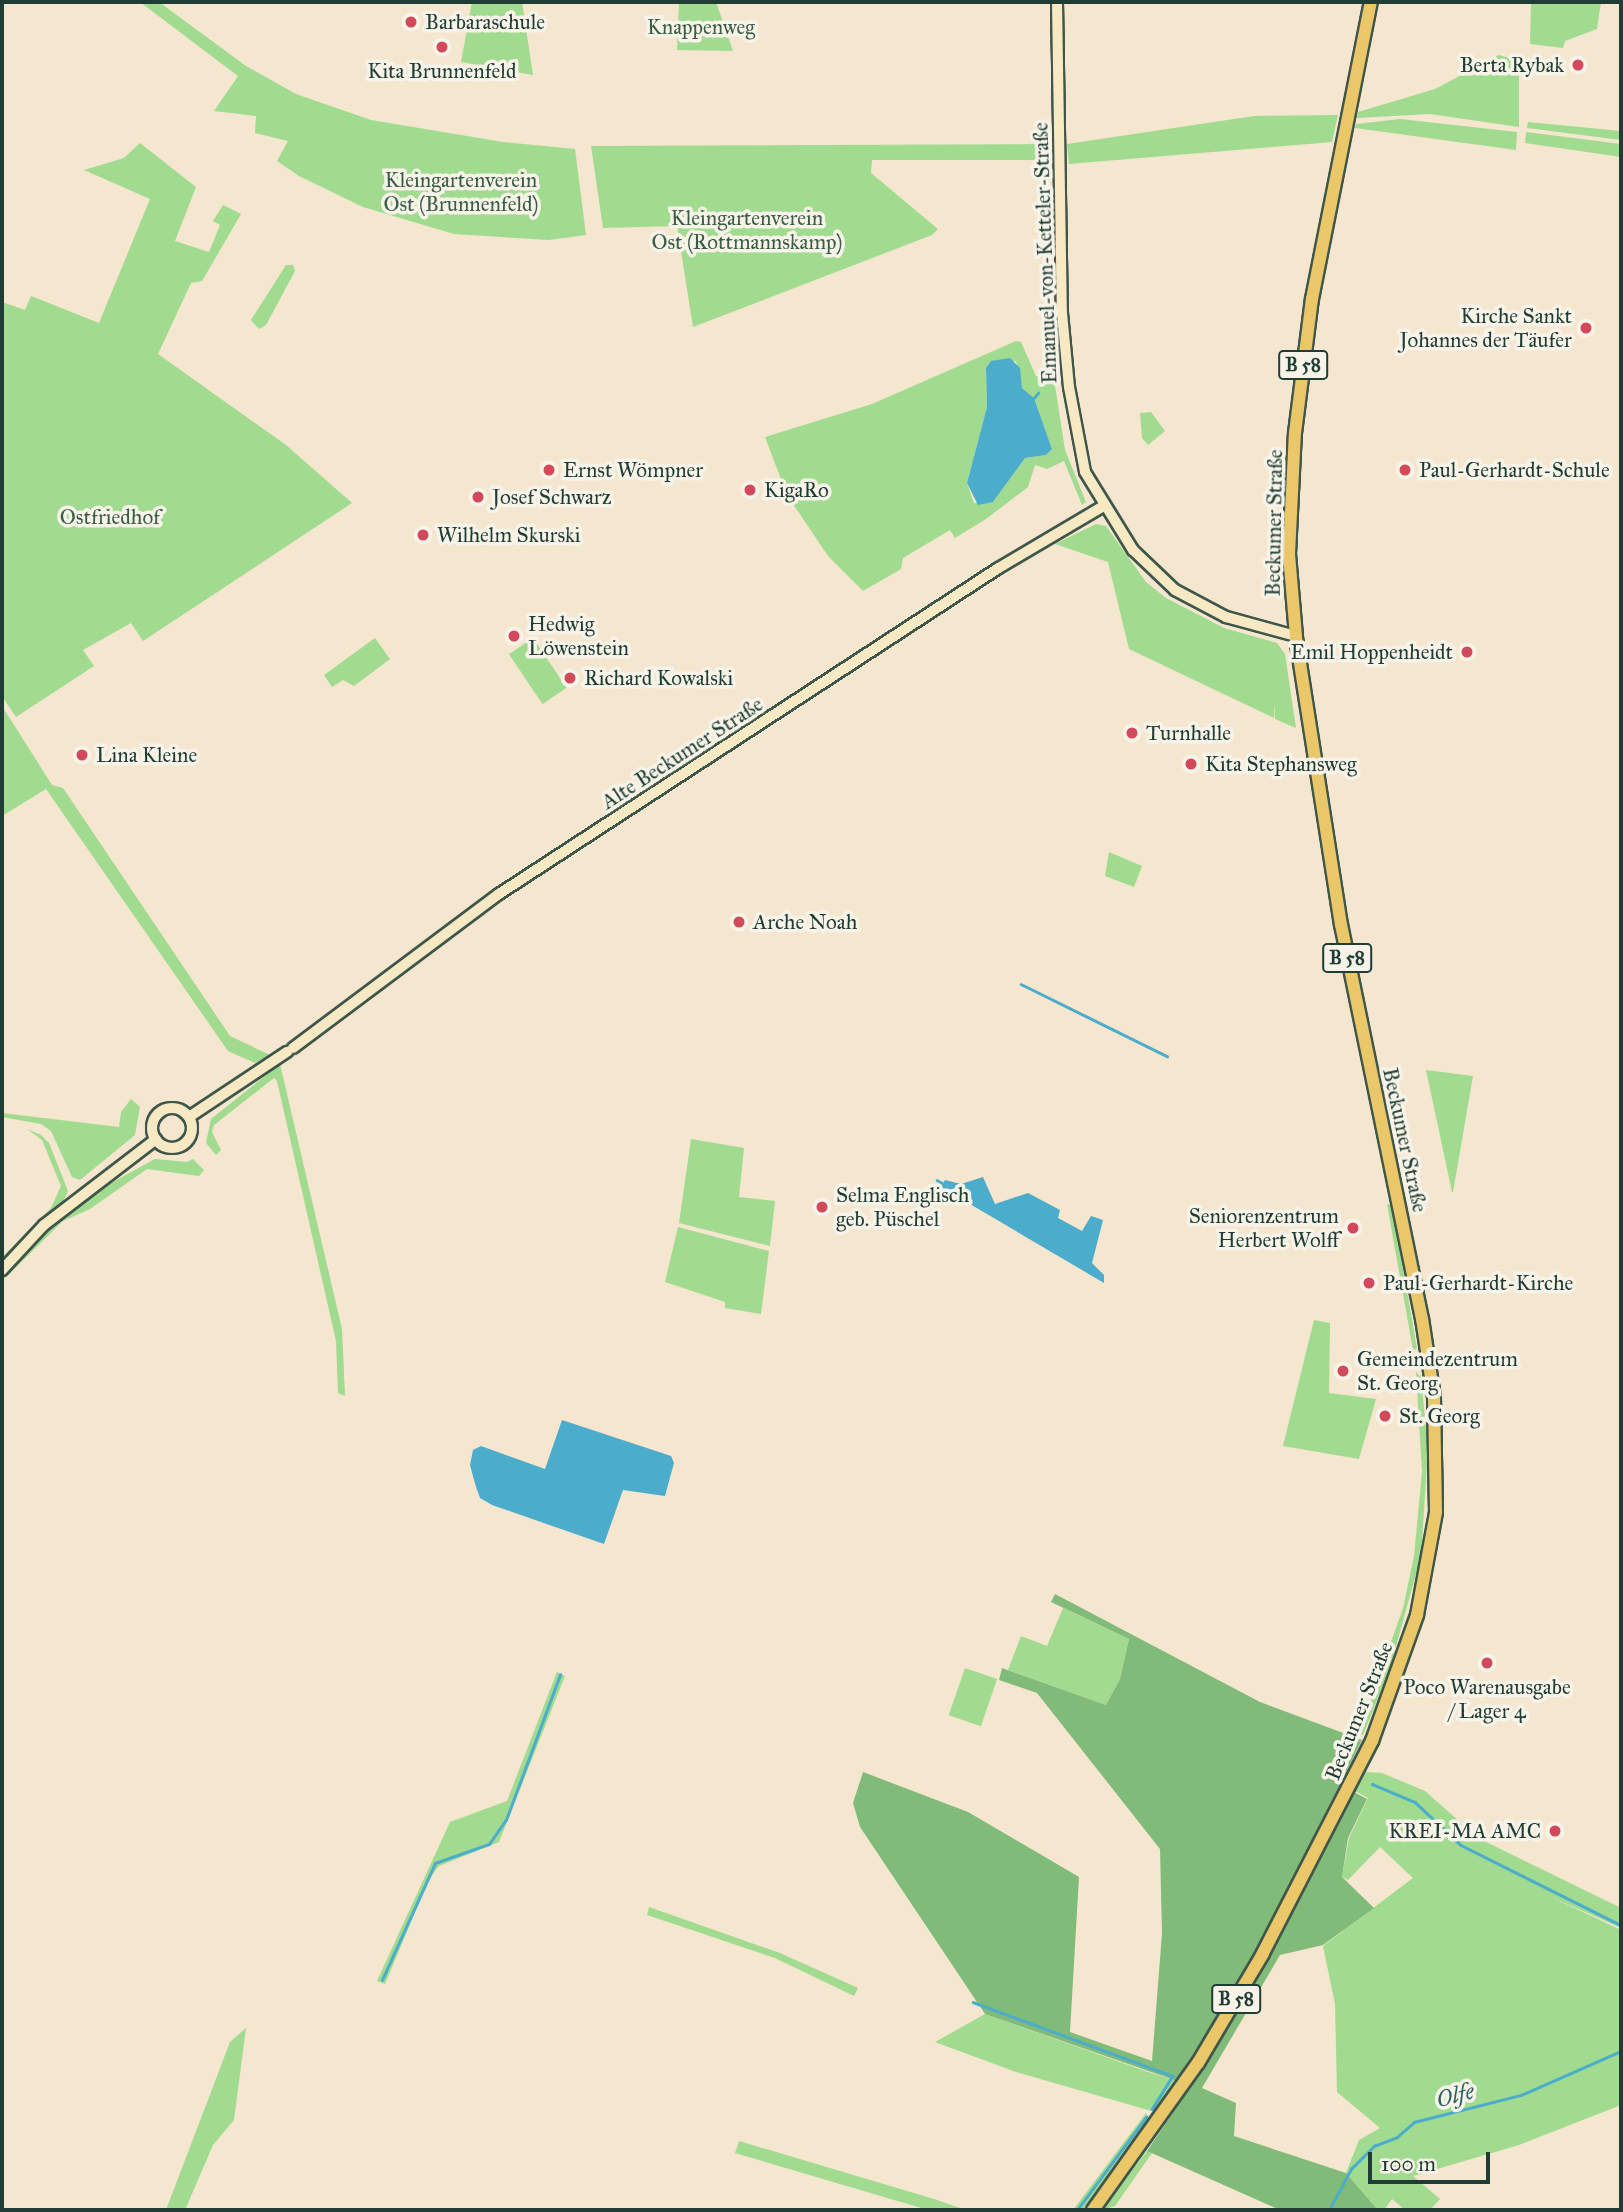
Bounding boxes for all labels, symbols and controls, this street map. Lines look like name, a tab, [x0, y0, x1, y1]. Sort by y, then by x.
place label: Barbaraschule	[425, 9, 545, 35]
marker: Barbaraschule	[403, 14, 419, 30]
park label: Knappenweg	[647, 14, 755, 40]
marker: Kita Brunnenfeld	[434, 39, 450, 55]
place label: Berta Rybak	[1460, 52, 1564, 78]
marker: Berta Rybak	[1570, 57, 1586, 73]
place label: Kita Brunnenfeld	[368, 58, 516, 84]
street label: Emanuel-von-Ketteler-Straße	[1028, 122, 1062, 384]
park label: Kleingartenverein Ost (Brunnenfeld)	[383, 167, 539, 217]
park label: Kleingartenverein Ost (Rottmannskamp)	[651, 205, 843, 255]
place label: Kirche Sankt Johannes der Täufer	[1399, 303, 1572, 353]
marker: Kirche Sankt Johannes der Täufer	[1578, 320, 1594, 336]
road number: B 58	[1277, 350, 1329, 380]
street label: Beckumer Straße	[1260, 449, 1288, 597]
place label: Ernst Wömpner	[563, 457, 703, 483]
place label: Paul-Gerhardt-Schule	[1419, 457, 1610, 483]
marker: Ernst Wömpner	[541, 462, 557, 478]
marker: Paul-Gerhardt-Schule	[1397, 462, 1413, 478]
place label: KigaRo	[764, 477, 829, 503]
marker: KigaRo	[742, 482, 758, 498]
place label: Josef Schwarz	[492, 484, 611, 510]
marker: Josef Schwarz	[470, 489, 486, 505]
park label: Ostfriedhof	[60, 504, 160, 530]
place label: Wilhelm Skurski	[437, 522, 581, 548]
marker: Wilhelm Skurski	[415, 527, 431, 543]
place label: Hedwig Löwenstein	[528, 611, 629, 661]
marker: Hedwig Löwenstein	[506, 628, 522, 644]
place label: Emil Hoppenheidt	[1291, 639, 1453, 665]
marker: Emil Hoppenheidt	[1459, 644, 1475, 660]
place label: Richard Kowalski	[584, 665, 733, 691]
marker: Richard Kowalski	[562, 670, 578, 686]
street label: Alte Beckumer Straße	[597, 691, 767, 815]
place label: Turnhalle	[1146, 720, 1231, 746]
marker: Turnhalle	[1124, 725, 1140, 741]
place label: Lina Kleine	[96, 742, 197, 768]
marker: Lina Kleine	[74, 747, 90, 763]
place label: Kita Stephansweg	[1205, 751, 1357, 777]
marker: Kita Stephansweg	[1183, 756, 1199, 772]
place label: Arche Noah	[753, 909, 857, 935]
marker: Arche Noah	[731, 914, 747, 930]
road number: B 58	[1321, 942, 1373, 974]
street label: Beckumer Straße	[1377, 1065, 1433, 1215]
place label: Selma Englisch geb. Püschel	[836, 1182, 969, 1232]
marker: Selma Englisch geb. Püschel	[814, 1199, 830, 1215]
place label: Seniorenzentrum Herbert Wolff	[1189, 1203, 1339, 1253]
marker: Seniorenzentrum Herbert Wolff	[1345, 1220, 1361, 1236]
place label: Paul-Gerhardt-Kirche	[1383, 1270, 1573, 1296]
marker: Paul-Gerhardt-Kirche	[1361, 1275, 1377, 1291]
place label: Gemeindezentrum St. Georg	[1357, 1346, 1518, 1396]
marker: Gemeindezentrum St. Georg	[1335, 1363, 1351, 1379]
place label: St. Georg	[1399, 1403, 1480, 1429]
marker: St. Georg	[1377, 1408, 1393, 1424]
street label: Beckumer Straße	[1320, 1638, 1398, 1784]
marker: Poco Warenausgabe / Lager 4	[1479, 1655, 1495, 1671]
place label: Poco Warenausgabe / Lager 4	[1403, 1674, 1571, 1724]
place label: KREI-MA AMC	[1388, 1818, 1541, 1844]
marker: KREI-MA AMC	[1547, 1823, 1563, 1839]
road number: B 58	[1210, 1983, 1262, 2014]
water label: Olfe	[1433, 2077, 1477, 2113]
scale bar	[1371, 2138, 1494, 2182]
text: 100 m	[1381, 2151, 1436, 2177]

